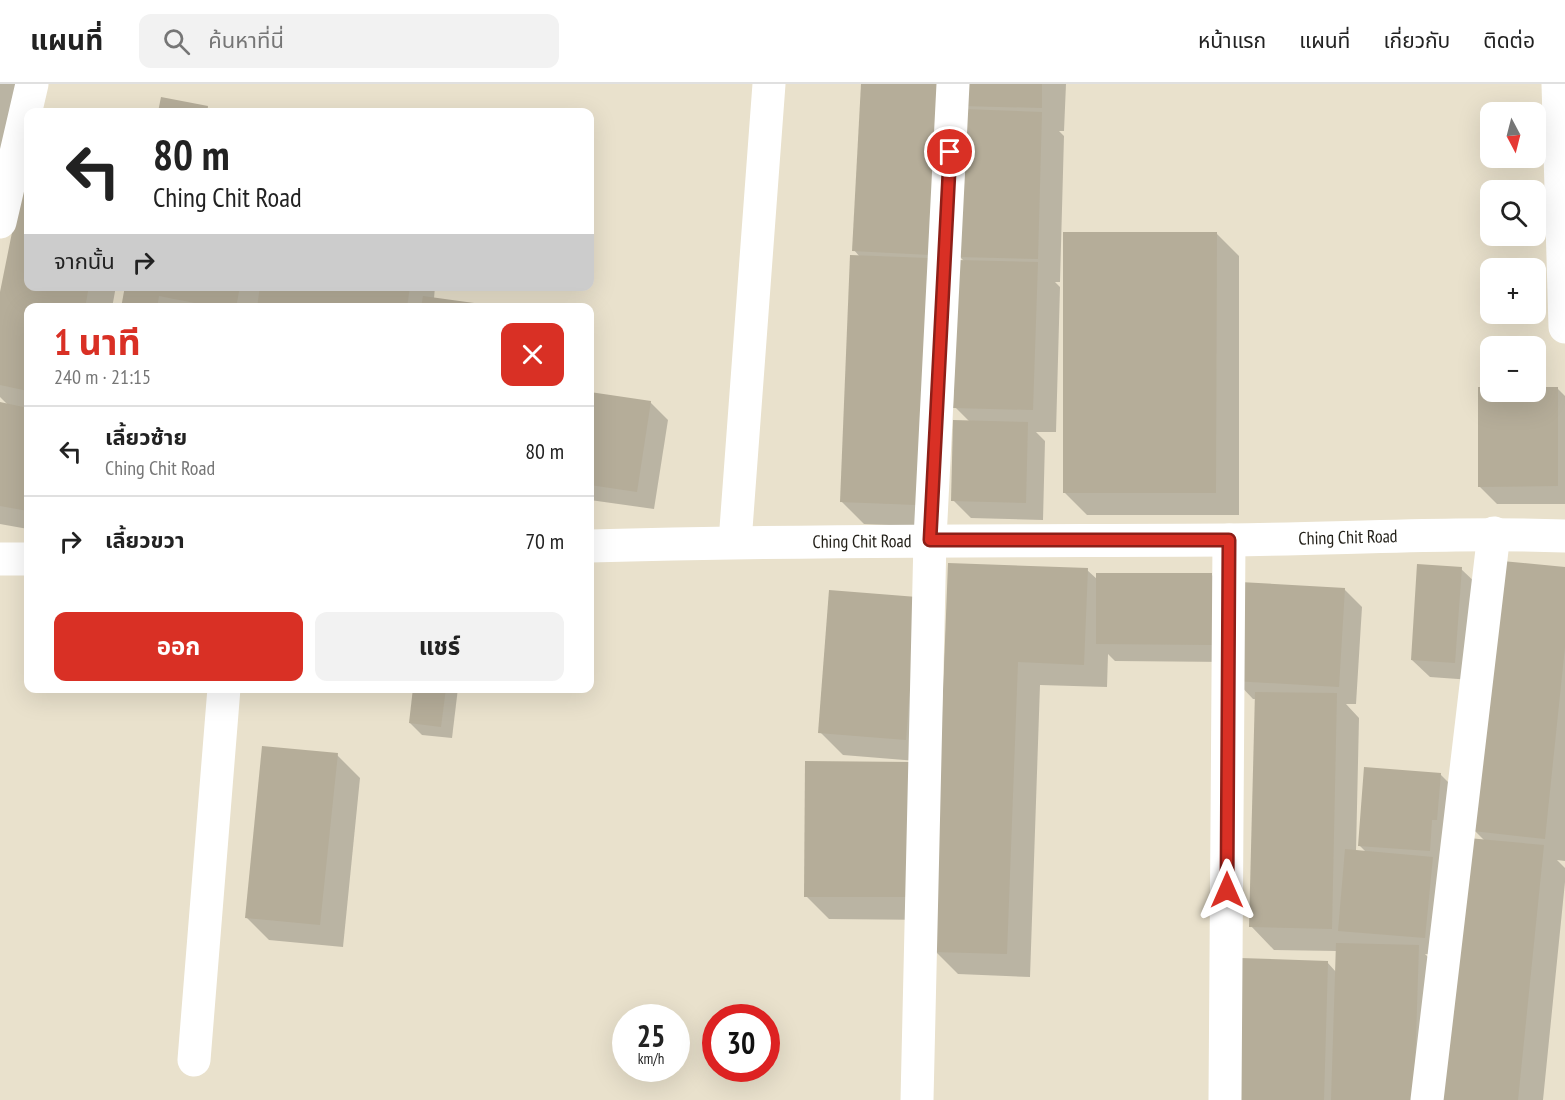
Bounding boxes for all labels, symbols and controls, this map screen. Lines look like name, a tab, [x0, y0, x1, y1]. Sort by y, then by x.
search box	[139, 14, 559, 68]
text: แผนที่	[30, 21, 103, 58]
icon: search	[160, 25, 193, 58]
text: ค้นหาที่นี่	[208, 26, 284, 54]
text: หน้าแรก	[1198, 27, 1266, 54]
text: แผนที่	[1299, 27, 1350, 54]
text: เกี่ยวกับ	[1383, 27, 1450, 54]
text: ติดต่อ	[1483, 27, 1535, 54]
north arrow	[1480, 102, 1546, 168]
map controls	[1480, 102, 1546, 402]
pin	[924, 126, 975, 177]
text: 80 m	[153, 127, 230, 182]
icon: left	[54, 132, 132, 210]
icon: arrive	[933, 135, 966, 168]
text: Ching Chit Road	[153, 180, 302, 214]
button: search	[1480, 180, 1546, 246]
icon: right	[127, 246, 160, 279]
text: จากนั้น	[54, 247, 115, 275]
button: +	[1480, 258, 1546, 324]
text: 1 นาที	[54, 318, 141, 365]
button: close	[501, 323, 564, 386]
button: −	[1480, 336, 1546, 402]
text: 240 m · 21:15	[54, 364, 151, 390]
text: เลี้ยวซ้าย	[105, 423, 187, 451]
icon: left	[54, 435, 87, 468]
text: 80 m	[525, 437, 564, 465]
text: Ching Chit Road	[105, 455, 215, 481]
street label: Ching Chit Road	[1298, 524, 1398, 550]
icon: right	[54, 525, 87, 558]
text: เลี้ยวขวา	[105, 526, 185, 554]
text: 70 m	[525, 527, 564, 555]
street label: Ching Chit Road	[812, 529, 912, 553]
button: ออก	[54, 612, 303, 681]
button: แชร์	[315, 612, 564, 681]
position arrow	[1195, 858, 1259, 922]
speed limit sign: 30	[702, 1004, 780, 1082]
text: 25	[637, 1016, 665, 1055]
text: km/h	[638, 1049, 664, 1068]

